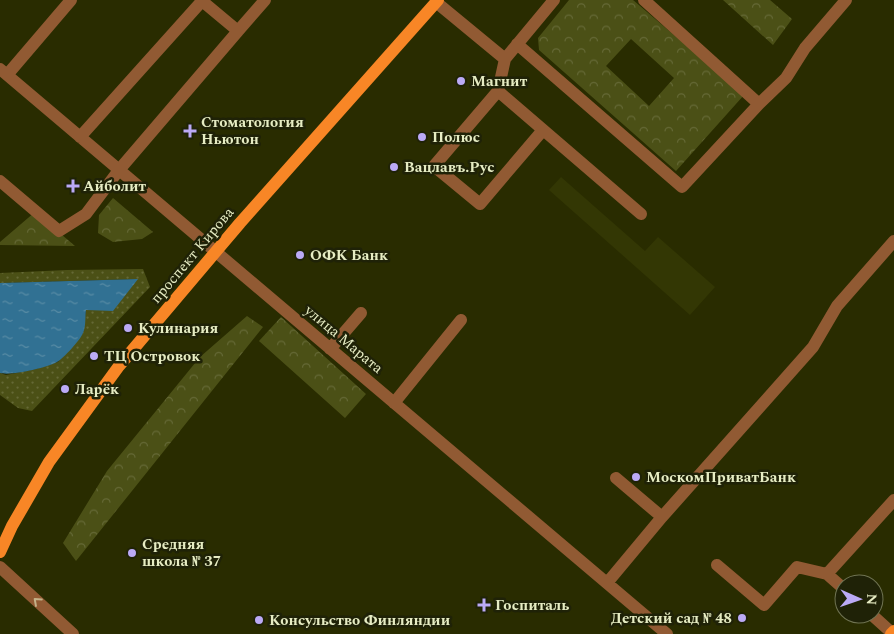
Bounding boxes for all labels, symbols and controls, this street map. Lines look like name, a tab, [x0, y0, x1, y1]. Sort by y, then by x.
place label: Магнит	[471, 70, 528, 93]
marker: Магнит	[455, 75, 467, 87]
place label: Стоматология Ньютон	[201, 111, 304, 151]
marker: Стоматология Ньютон	[183, 124, 197, 138]
place label: Полюс	[432, 126, 480, 149]
marker: Полюс	[416, 131, 428, 143]
place label: Вацлавъ.Рус	[404, 156, 494, 179]
marker: Вацлавъ.Рус	[388, 161, 400, 173]
place label: Айболит	[83, 175, 147, 198]
marker: Айболит	[67, 180, 79, 192]
street label: проспект Кирова	[145, 201, 240, 309]
place label: ОФК Банк	[310, 244, 388, 267]
marker: ОФК Банк	[294, 249, 306, 261]
street label: улица Марата	[299, 299, 389, 380]
place label: Кулинария	[138, 317, 219, 340]
marker: Кулинария	[122, 322, 134, 334]
place label: ТЦ Островок	[104, 345, 200, 368]
marker: ТЦ Островок	[88, 350, 100, 362]
place label: Ларёк	[75, 378, 119, 401]
marker: Ларёк	[59, 383, 71, 395]
place label: МоскомПриватБанк	[646, 466, 796, 489]
marker: МоскомПриватБанк	[630, 471, 642, 483]
place label: Средняя школа № 37	[142, 533, 221, 573]
marker: Средняя школа № 37	[126, 547, 138, 559]
north arrow	[834, 574, 884, 624]
text: N	[861, 593, 882, 606]
place label: Госпиталь	[495, 594, 569, 617]
one-way arrow	[34, 598, 43, 607]
marker: Госпиталь	[477, 598, 491, 612]
place label: Детский сад № 48	[611, 607, 732, 630]
place label: Консульство Финляндии	[269, 609, 451, 632]
marker: Детский сад № 48	[736, 612, 748, 624]
marker: Консульство Финляндии	[253, 614, 265, 626]

